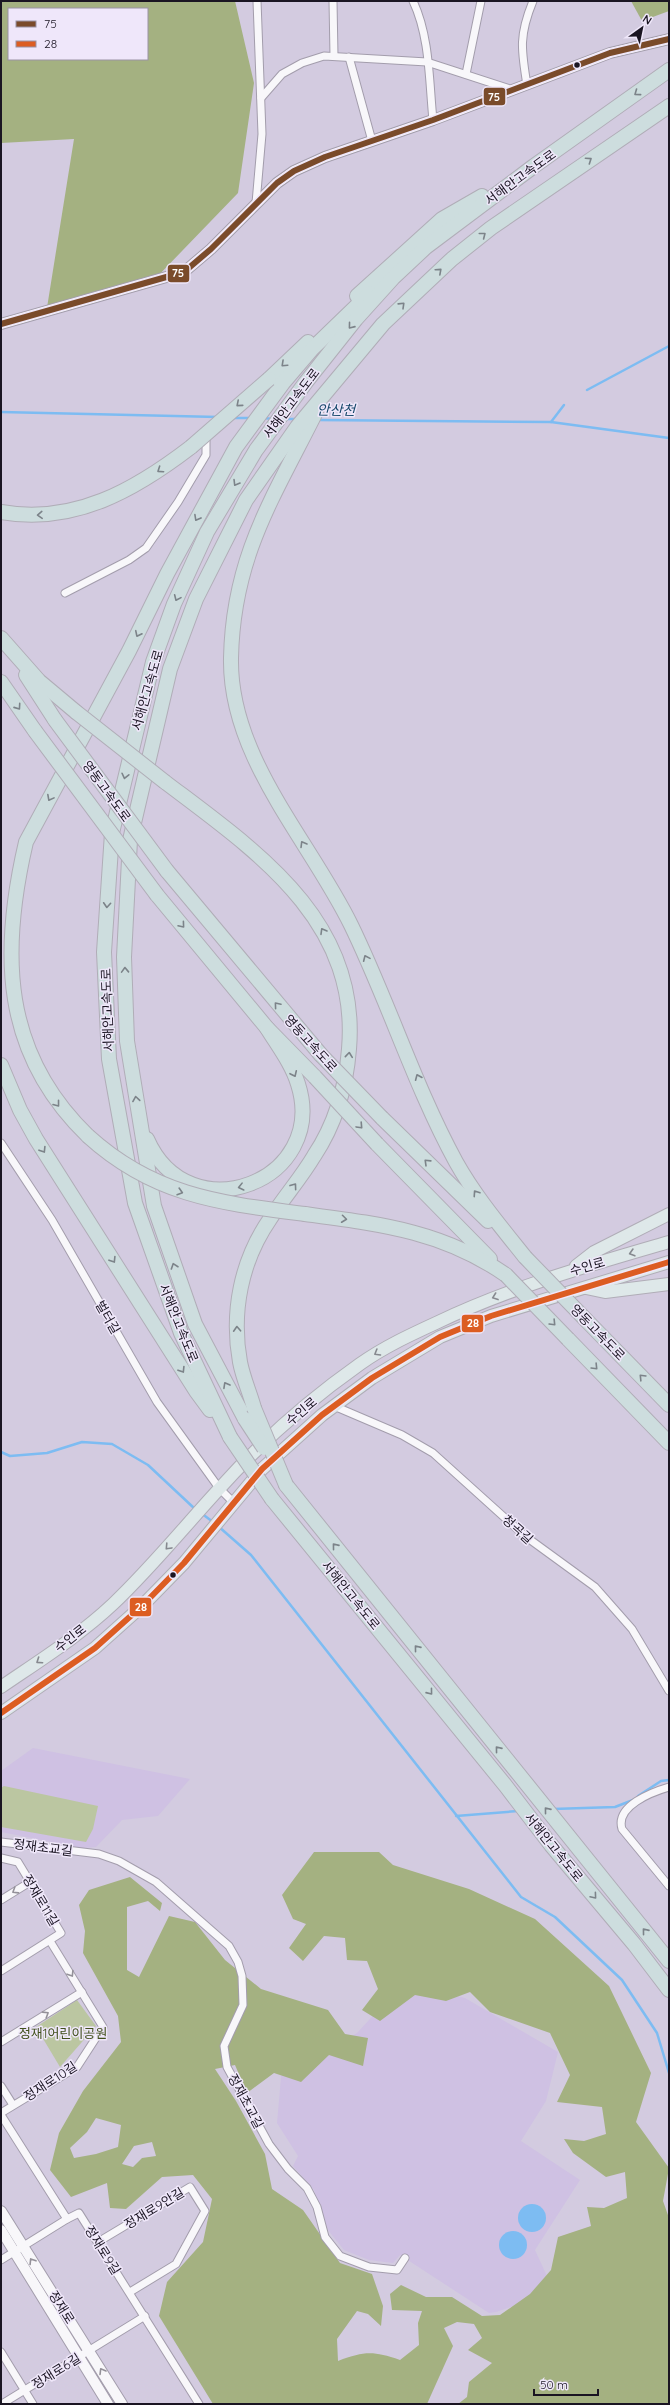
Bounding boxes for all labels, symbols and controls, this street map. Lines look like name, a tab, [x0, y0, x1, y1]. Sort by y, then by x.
legend	[8, 8, 148, 60]
north arrow	[622, 8, 662, 48]
text: N	[640, 12, 655, 28]
text: 75	[44, 16, 57, 31]
text: 28	[44, 36, 57, 51]
unlabelled marker	[572, 60, 582, 70]
line badge: 75	[483, 87, 506, 106]
one-way arrow	[635, 88, 642, 95]
text: 75	[488, 90, 500, 104]
street label: 서해안고속도로	[481, 146, 559, 208]
one-way arrow	[585, 157, 592, 165]
one-way arrow	[479, 232, 486, 239]
line badge: 75	[167, 264, 190, 283]
text: 75	[172, 266, 184, 280]
one-way arrow	[434, 268, 442, 276]
one-way arrow	[397, 303, 405, 310]
one-way arrow	[348, 321, 355, 328]
one-way arrow	[281, 360, 289, 367]
street label: 서해안고속도로	[259, 365, 323, 441]
one-way arrow	[237, 400, 244, 407]
water label: 안산천	[317, 401, 357, 419]
one-way arrow	[157, 465, 164, 473]
one-way arrow	[234, 479, 241, 486]
one-way arrow	[37, 511, 43, 519]
one-way arrow	[195, 514, 202, 522]
one-way arrow	[174, 594, 182, 602]
one-way arrow	[135, 630, 142, 637]
street label: 서해안고속도로	[128, 648, 166, 732]
one-way arrow	[13, 702, 20, 709]
street label: 영동고속도로	[79, 757, 135, 825]
one-way arrow	[121, 773, 129, 780]
one-way arrow	[47, 794, 54, 801]
one-way arrow	[301, 842, 308, 849]
one-way arrow	[103, 902, 112, 908]
one-way arrow	[177, 920, 184, 928]
one-way arrow	[320, 928, 327, 935]
one-way arrow	[363, 954, 371, 962]
one-way arrow	[120, 967, 129, 973]
street label: 서해안고속도로	[98, 968, 116, 1052]
one-way arrow	[275, 1002, 282, 1009]
street label: 영동고속도로	[281, 1011, 341, 1075]
one-way arrow	[344, 1052, 353, 1059]
one-way arrow	[289, 1069, 297, 1077]
one-way arrow	[414, 1074, 422, 1081]
one-way arrow	[133, 1096, 141, 1102]
one-way arrow	[52, 1099, 59, 1106]
one-way arrow	[356, 1121, 363, 1129]
one-way arrow	[39, 1146, 46, 1153]
one-way arrow	[424, 1159, 432, 1167]
one-way arrow	[238, 1183, 244, 1191]
one-way arrow	[289, 1183, 296, 1190]
one-way arrow	[176, 1187, 183, 1196]
one-way arrow	[473, 1190, 481, 1197]
one-way arrow	[341, 1214, 347, 1223]
one-way arrow	[628, 1248, 635, 1257]
street label: 수인로	[568, 1253, 606, 1279]
one-way arrow	[108, 1256, 116, 1263]
one-way arrow	[170, 1263, 179, 1270]
street label: 서해안고속도로	[156, 1281, 202, 1365]
one-way arrow	[491, 1292, 498, 1301]
street label: 벌터길	[92, 1297, 124, 1337]
street label: 영동고속도로	[567, 1301, 629, 1363]
line badge: 28	[461, 1314, 484, 1333]
text: 28	[467, 1316, 479, 1330]
one-way arrow	[548, 1318, 555, 1326]
one-way arrow	[232, 1326, 241, 1332]
one-way arrow	[374, 1348, 381, 1356]
one-way arrow	[590, 1362, 598, 1370]
one-way arrow	[177, 1366, 185, 1373]
one-way arrow	[639, 1374, 647, 1382]
one-way arrow	[224, 1382, 231, 1389]
street label: 수인로	[282, 1393, 320, 1429]
street label: 청곡길	[499, 1511, 537, 1547]
one-way arrow	[165, 1542, 172, 1550]
one-way arrow	[333, 1544, 340, 1551]
street label: 서해안고속도로	[318, 1557, 384, 1633]
unlabelled marker	[168, 1570, 178, 1580]
line badge: 28	[129, 1597, 152, 1617]
text: 28	[135, 1600, 147, 1614]
street label: 수인로	[51, 1621, 89, 1655]
one-way arrow	[415, 1645, 422, 1652]
one-way arrow	[37, 1656, 44, 1663]
one-way arrow	[425, 1687, 432, 1694]
one-way arrow	[496, 1746, 503, 1753]
one-way arrow	[545, 1807, 552, 1814]
street label: 서해안고속도로	[521, 1809, 587, 1885]
street label: 정재초교길	[12, 1835, 74, 1859]
street label: 정재로11길	[19, 1871, 63, 1929]
one-way arrow	[13, 1887, 20, 1894]
one-way arrow	[589, 1891, 596, 1899]
one-way arrow	[642, 1928, 649, 1935]
one-way arrow	[66, 1970, 73, 1977]
one-way arrow	[42, 2012, 49, 2019]
park label: 정재1어린이공원	[19, 2025, 107, 2041]
street label: 정재로10길	[20, 2058, 80, 2104]
street label: 정재초교길	[225, 2071, 267, 2131]
street label: 정재로9안길	[121, 2184, 187, 2232]
street label: 정재로9길	[82, 2222, 124, 2278]
one-way arrow	[30, 2258, 37, 2265]
street label: 정재로	[46, 2288, 78, 2326]
street label: 정재로6길	[29, 2350, 83, 2392]
one-way arrow	[99, 2368, 106, 2375]
scale bar	[534, 2371, 598, 2397]
text: 50 m	[540, 2377, 568, 2392]

